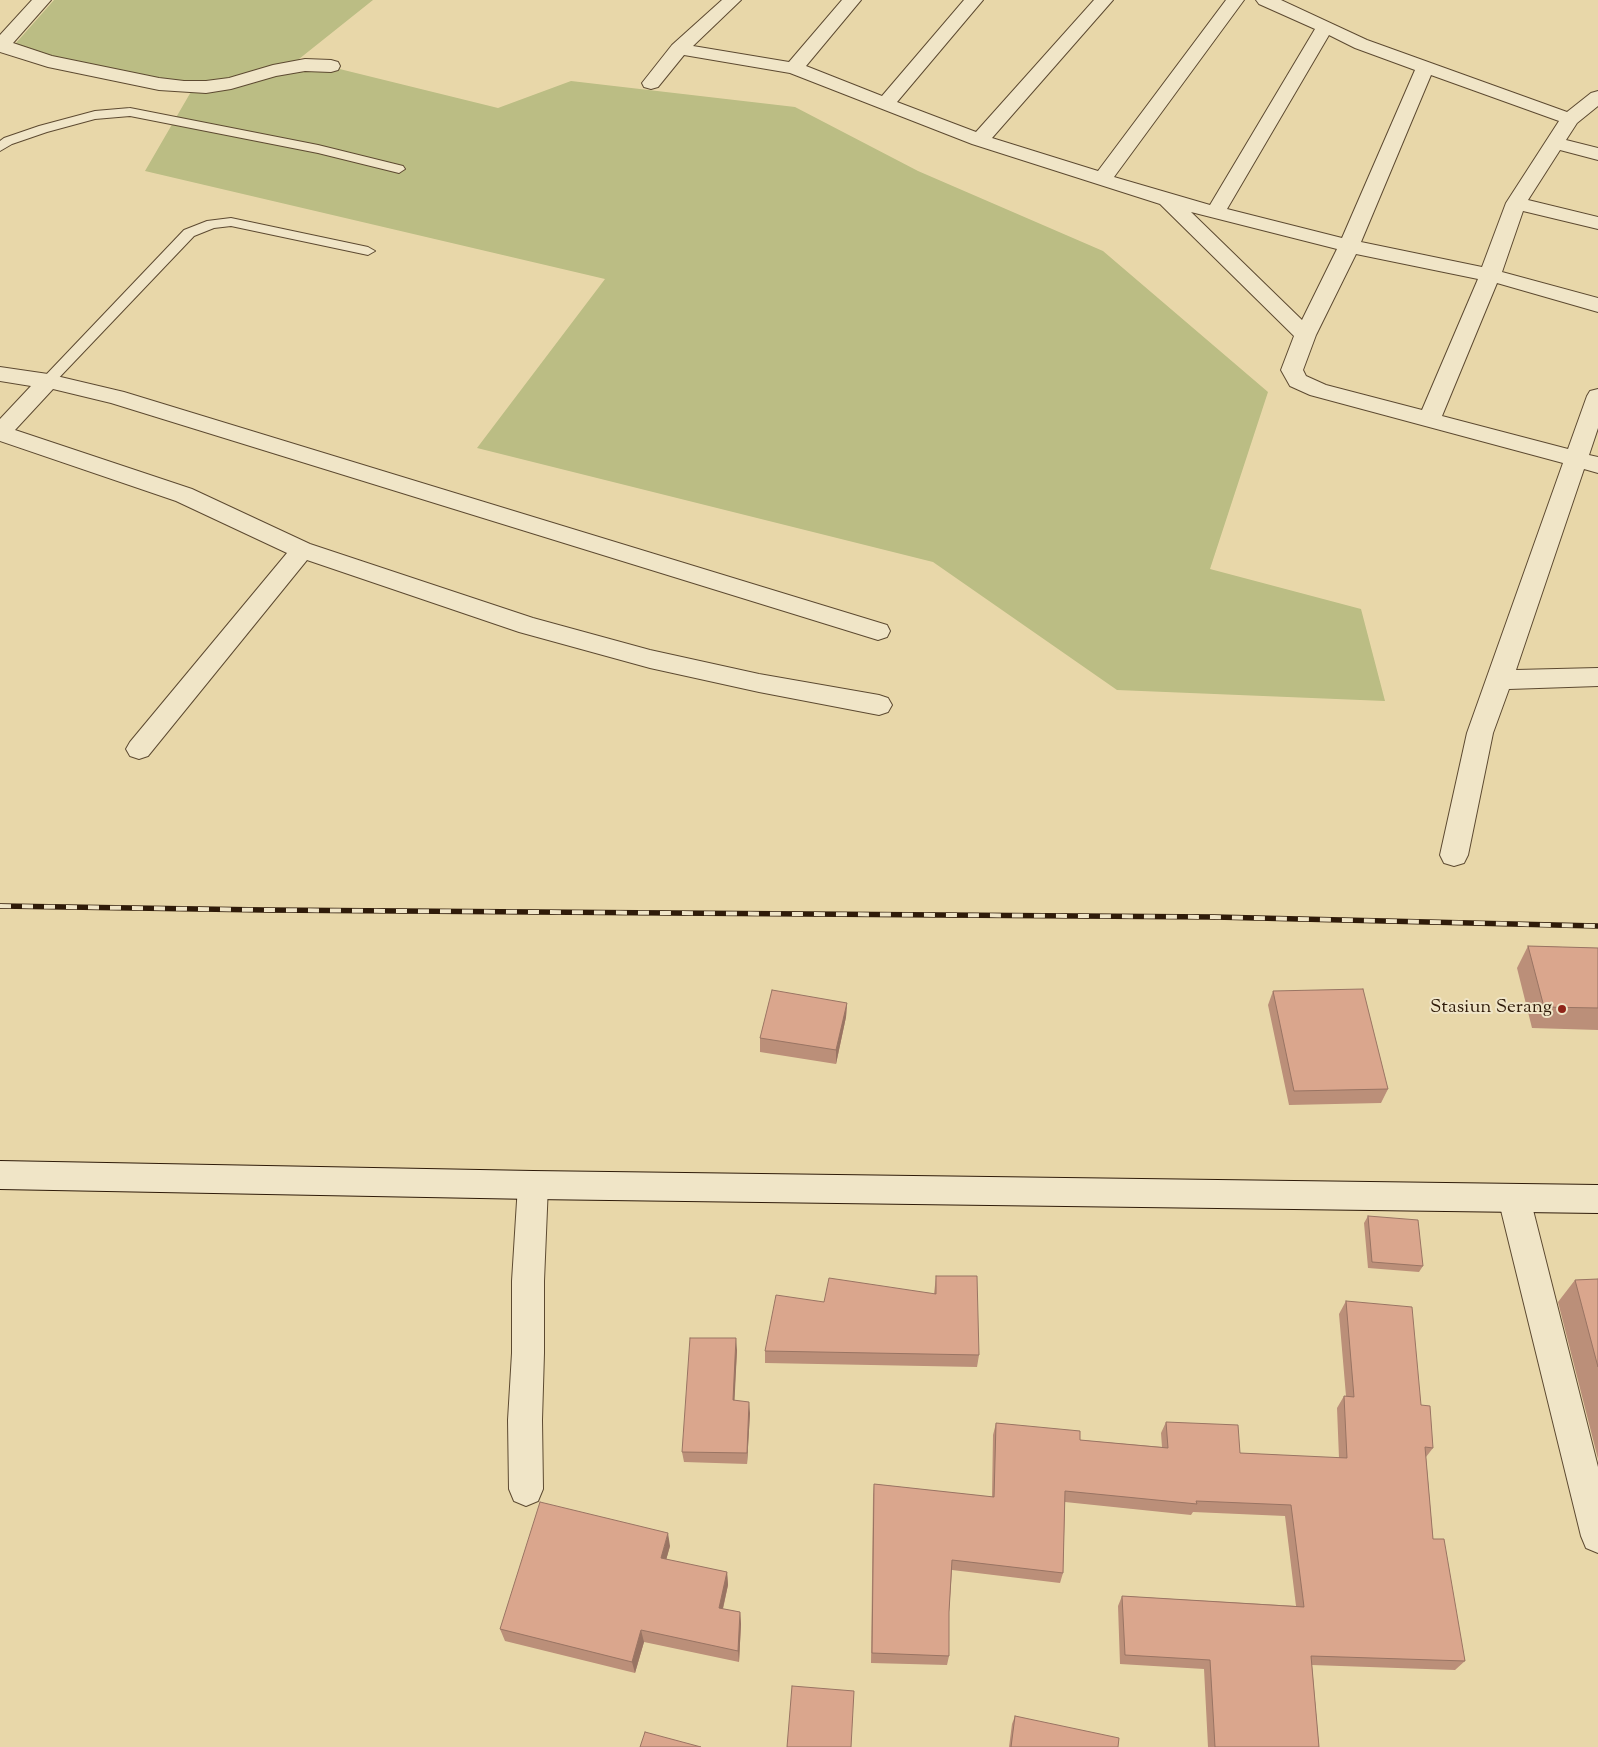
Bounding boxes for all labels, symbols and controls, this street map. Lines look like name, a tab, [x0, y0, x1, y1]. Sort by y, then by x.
place label: Stasiun Serang	[1430, 998, 1552, 1020]
marker: Stasiun Serang	[1556, 1003, 1568, 1015]

